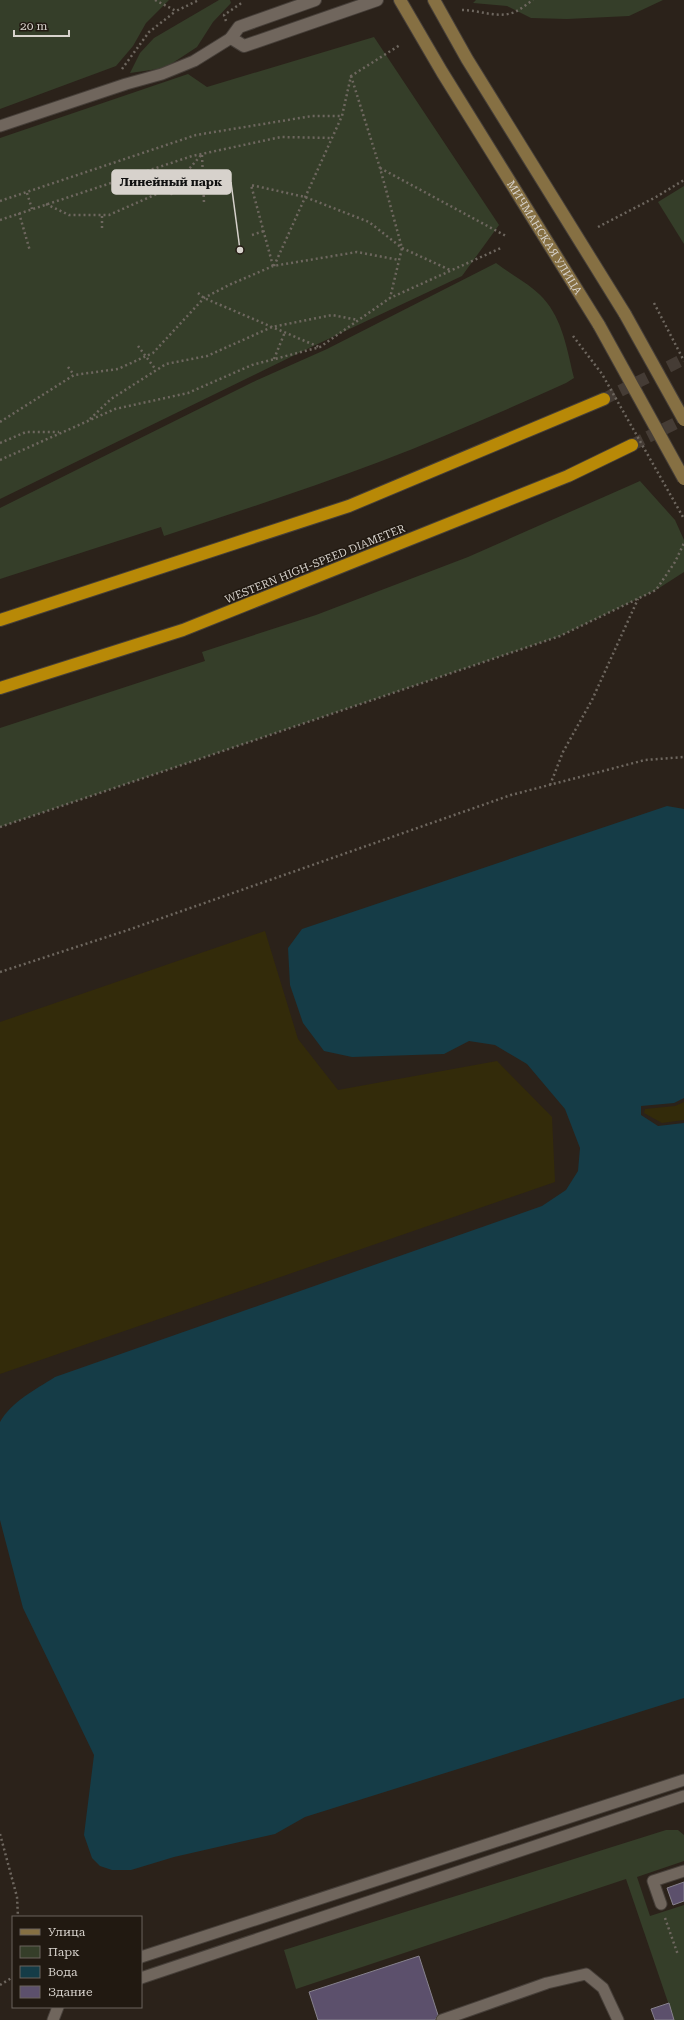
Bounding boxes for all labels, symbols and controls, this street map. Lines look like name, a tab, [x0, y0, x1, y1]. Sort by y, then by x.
scale bar	[14, 12, 69, 38]
text: 20 m	[20, 19, 47, 33]
callout: Линейный парк	[112, 170, 231, 194]
text: Линейный парк	[120, 175, 223, 189]
street label: МИЧМАНСКАЯ УЛИЦА	[504, 178, 585, 297]
street label: WESTERN HIGH-SPEED DIAMETER	[223, 522, 407, 606]
legend	[12, 1916, 142, 2008]
text: Улица	[48, 1925, 86, 1939]
text: Парк	[48, 1945, 80, 1959]
text: Вода	[48, 1965, 78, 1979]
text: Здание	[48, 1985, 93, 1999]

